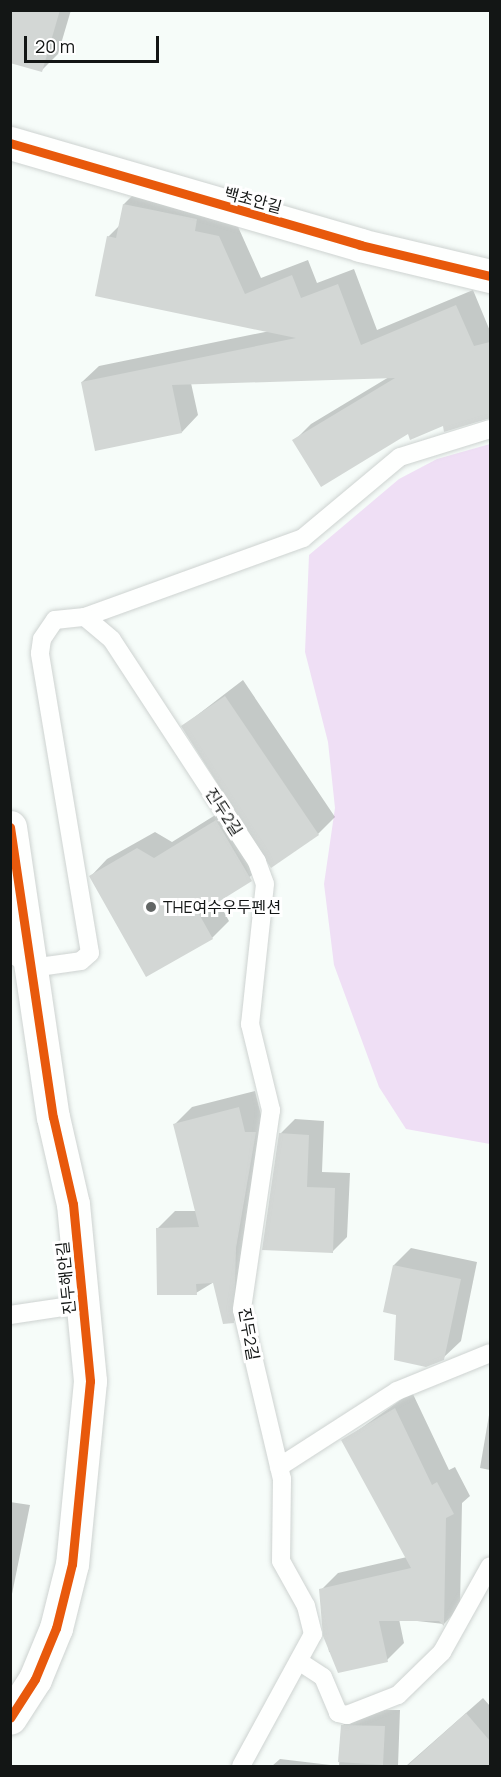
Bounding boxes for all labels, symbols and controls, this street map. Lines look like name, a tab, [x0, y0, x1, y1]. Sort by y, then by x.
scale bar	[27, 24, 162, 62]
text: 20 m	[35, 34, 75, 58]
street label: 백초안길	[222, 183, 284, 217]
street label: 진두2길	[201, 784, 247, 840]
place label: THE여수우두펜션	[163, 897, 281, 917]
marker: THE여수우두펜션	[144, 900, 158, 914]
street label: 진두해안길	[53, 1240, 79, 1316]
street label: 진두2길	[235, 1306, 263, 1362]

